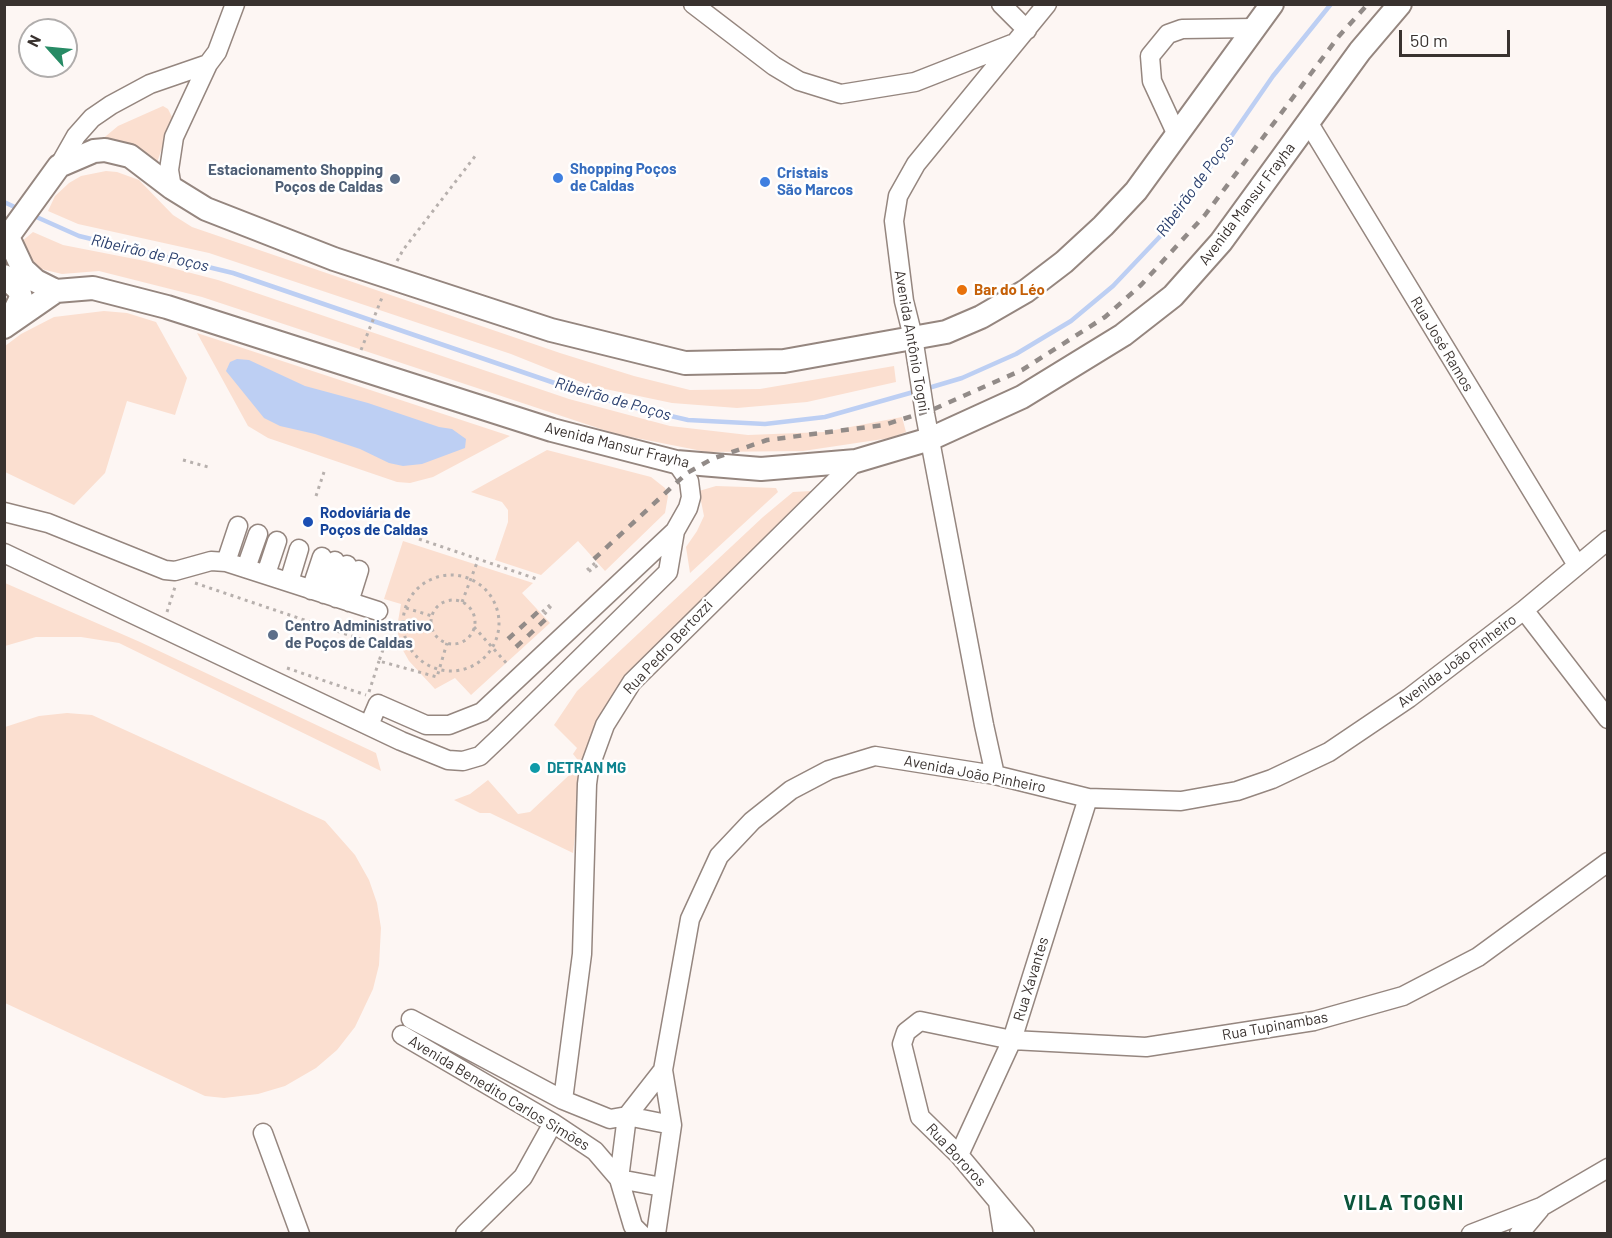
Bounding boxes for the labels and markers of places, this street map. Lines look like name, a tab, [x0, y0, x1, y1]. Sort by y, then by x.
place label: Shopping Poços de Caldas	[570, 160, 677, 195]
place label: Estacionamento Shopping Poços de Caldas	[208, 161, 383, 196]
place label: Cristais São Marcos	[777, 164, 853, 199]
marker: Shopping Poços de Caldas	[551, 171, 565, 185]
marker: Estacionamento Shopping Poços de Caldas	[388, 172, 402, 186]
marker: Cristais São Marcos	[758, 175, 772, 189]
place label: Bar do Léo	[974, 281, 1045, 299]
marker: Bar do Léo	[955, 283, 969, 297]
place label: Rodoviária de Poços de Caldas	[320, 504, 428, 539]
marker: Rodoviária de Poços de Caldas	[301, 515, 315, 529]
place label: Centro Administrativo de Poços de Caldas	[285, 617, 432, 652]
marker: Centro Administrativo de Poços de Caldas	[266, 628, 280, 642]
place label: DETRAN MG	[547, 759, 626, 777]
marker: DETRAN MG	[528, 761, 542, 775]

